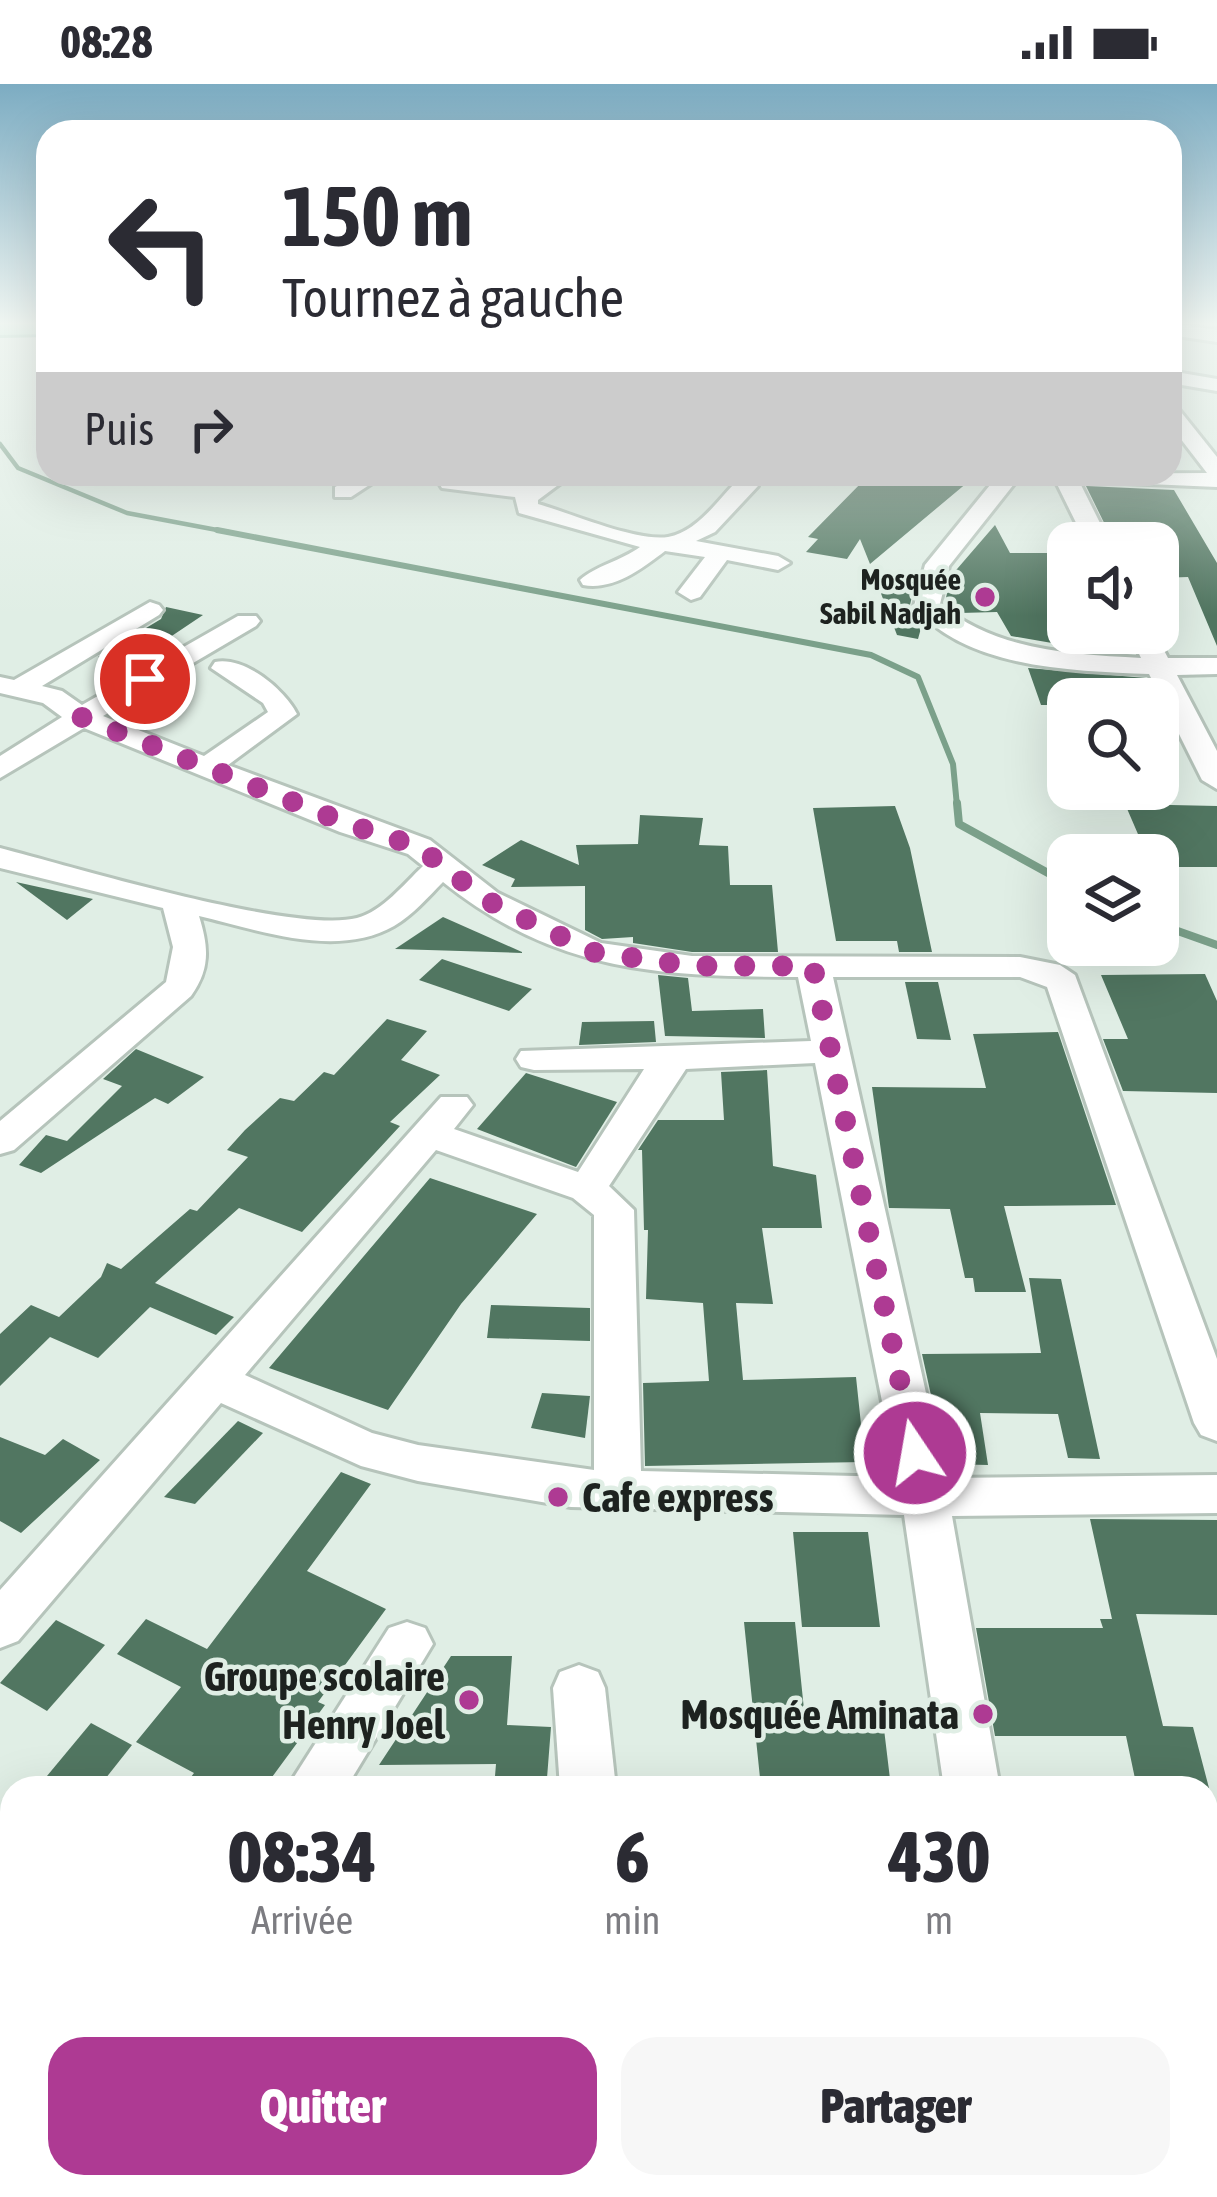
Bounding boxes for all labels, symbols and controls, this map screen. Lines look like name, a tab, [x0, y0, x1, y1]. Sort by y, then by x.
text: 08:28	[60, 16, 153, 68]
icon: left	[84, 168, 240, 324]
text: 150 m	[282, 168, 472, 264]
text: Tournez à gauche	[282, 267, 624, 328]
icon: right	[178, 396, 244, 462]
text: Puis	[84, 403, 154, 455]
map controls	[1047, 522, 1179, 966]
button: sound	[1047, 522, 1179, 654]
place label: Mosquée Sabil Nadjah	[820, 562, 961, 630]
marker: Mosquée Sabil Nadjah	[972, 584, 998, 610]
pin	[94, 628, 196, 730]
icon: arrive	[112, 646, 178, 712]
button: search	[1047, 678, 1179, 810]
button: layers	[1047, 834, 1179, 966]
position arrow	[852, 1390, 978, 1516]
place label: Cafe express	[582, 1473, 774, 1521]
marker: Cafe express	[545, 1484, 571, 1510]
place label: Groupe scolaire Henry Joel	[204, 1652, 446, 1748]
marker: Groupe scolaire Henry Joel	[456, 1687, 482, 1713]
place label: Mosquée Aminata	[680, 1690, 959, 1738]
marker: Mosquée Aminata	[970, 1701, 996, 1727]
text: 08:34	[228, 1815, 376, 1897]
text: 6	[615, 1815, 649, 1897]
text: 430	[888, 1815, 990, 1897]
text: Arrivée	[251, 1898, 353, 1942]
text: min	[604, 1898, 660, 1942]
text: m	[925, 1898, 953, 1942]
button: Quitter	[48, 2037, 597, 2175]
button: Partager	[621, 2037, 1170, 2175]

